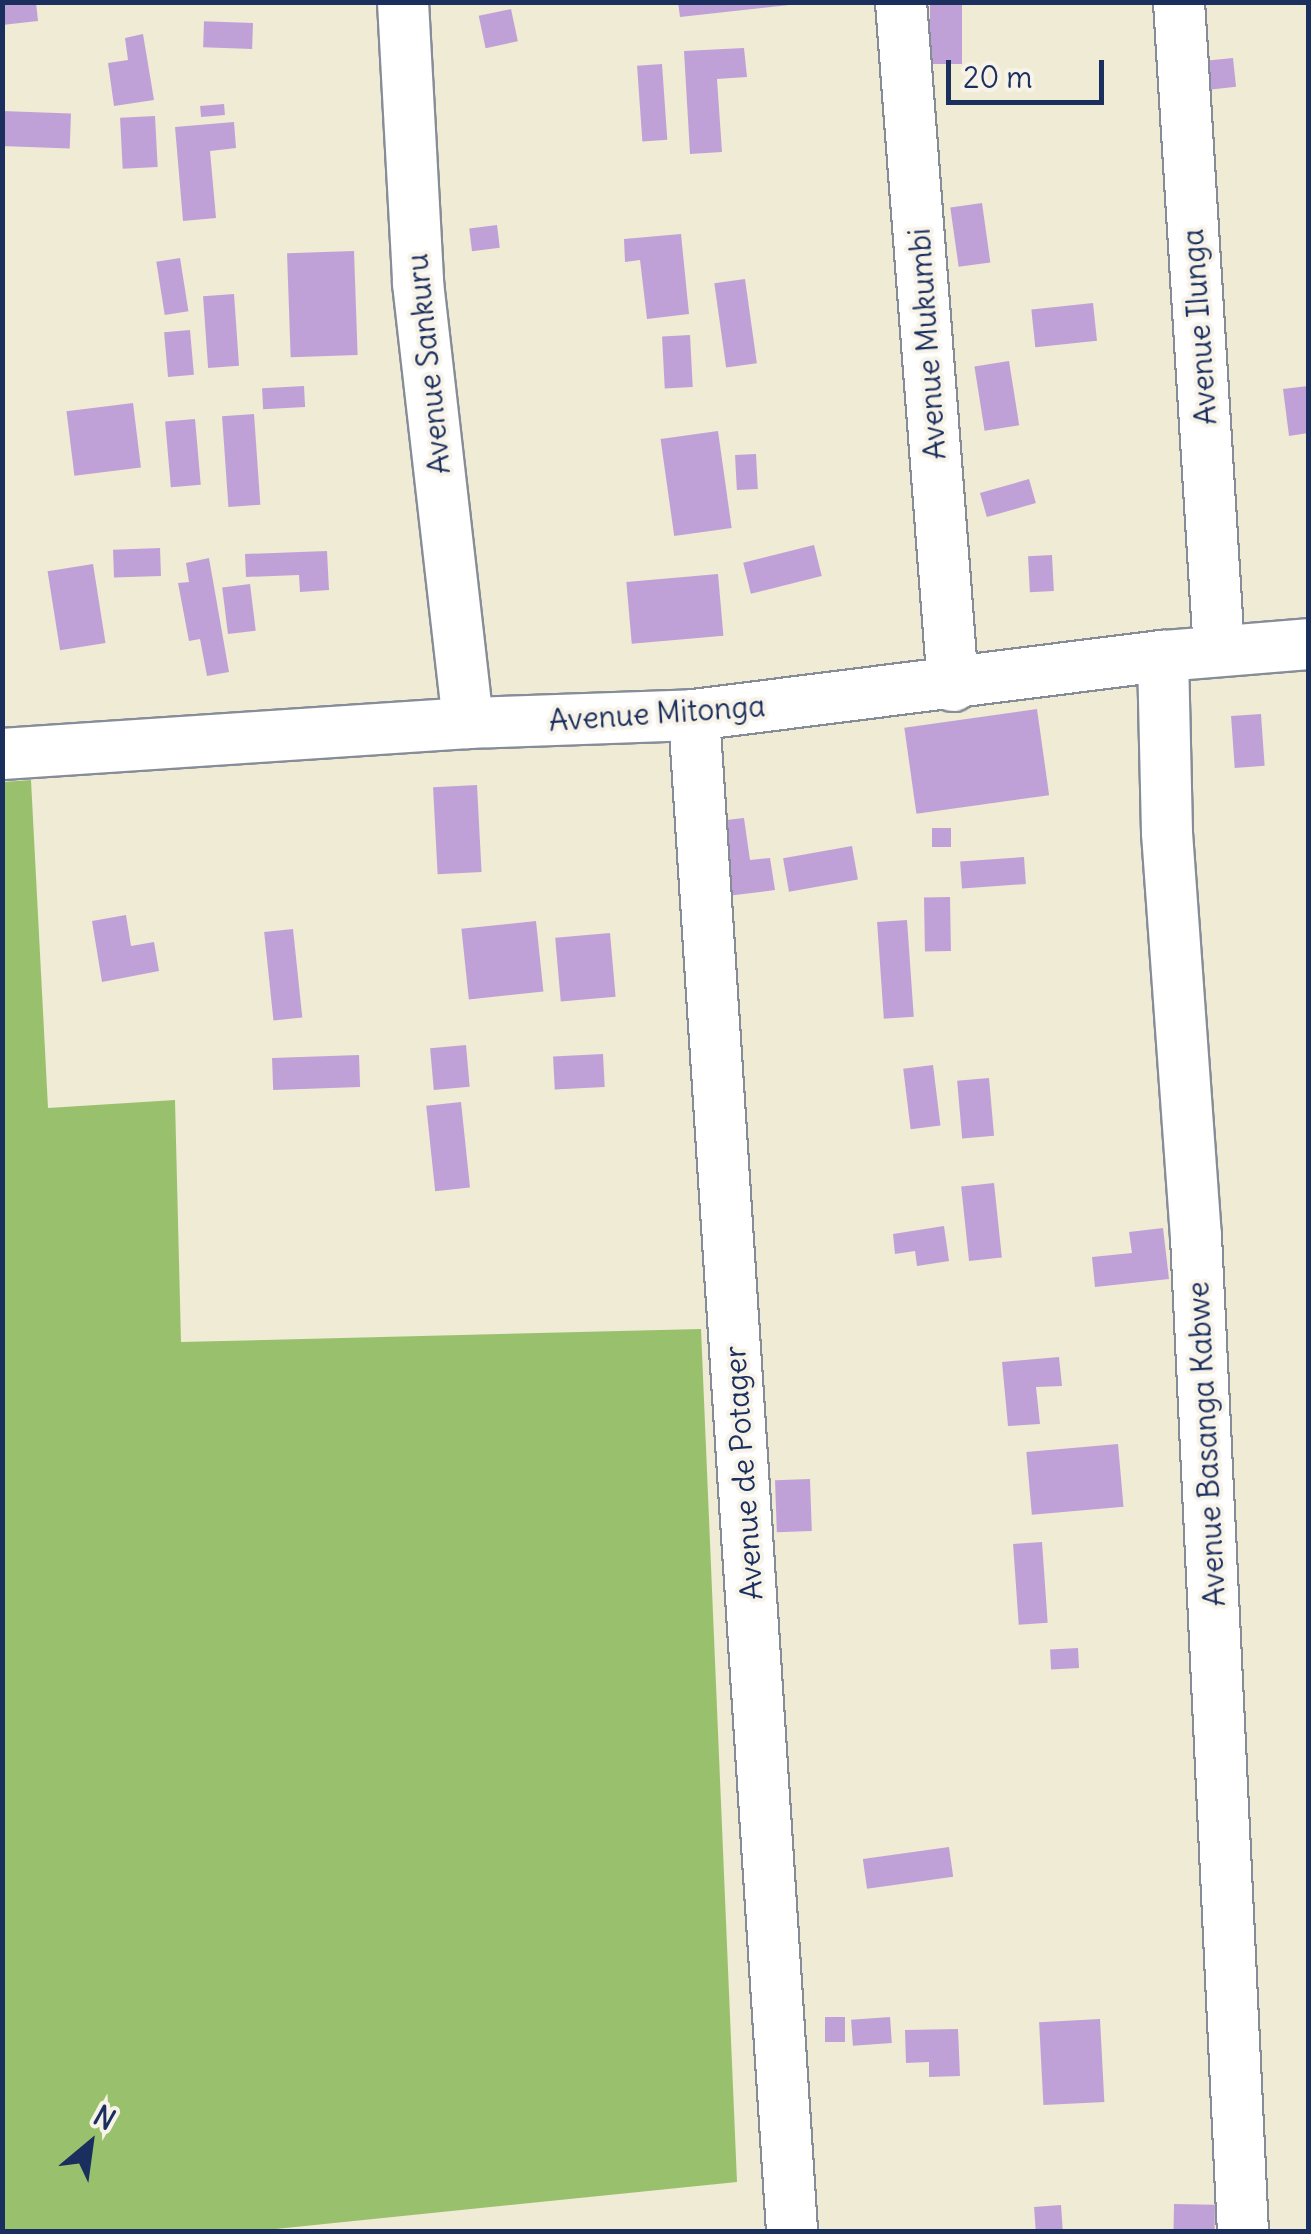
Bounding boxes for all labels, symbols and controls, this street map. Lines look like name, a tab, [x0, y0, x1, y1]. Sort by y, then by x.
scale bar	[951, 40, 1108, 102]
text: 20 m	[963, 58, 1033, 96]
street label: Avenue Mukumbi	[901, 227, 953, 461]
street label: Avenue Ilunga	[1174, 228, 1224, 426]
street label: Avenue Sankuru	[399, 252, 457, 476]
street label: Avenue Mitonga	[548, 687, 766, 739]
street label: Avenue Basanga Kabwe	[1180, 1281, 1232, 1607]
street label: Avenue de Potager	[716, 1345, 770, 1601]
north arrow	[40, 2094, 140, 2194]
text: N	[87, 2097, 122, 2138]

